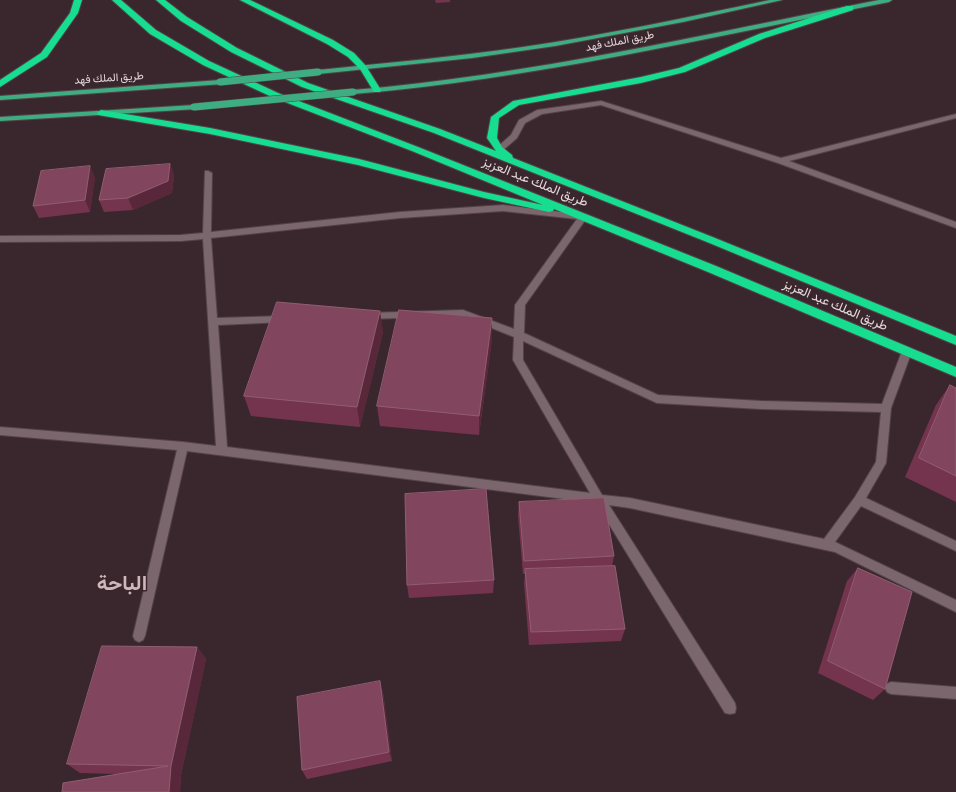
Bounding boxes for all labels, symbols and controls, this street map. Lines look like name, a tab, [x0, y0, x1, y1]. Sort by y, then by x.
street label: طريق الملك فهد	[585, 29, 655, 55]
street label: طريق الملك فهد	[74, 70, 144, 88]
street label: طريق الملك عبد العزيز	[480, 155, 590, 211]
street label: طريق الملك عبد العزيز	[780, 277, 890, 335]
district label: الباحة	[97, 572, 147, 598]

